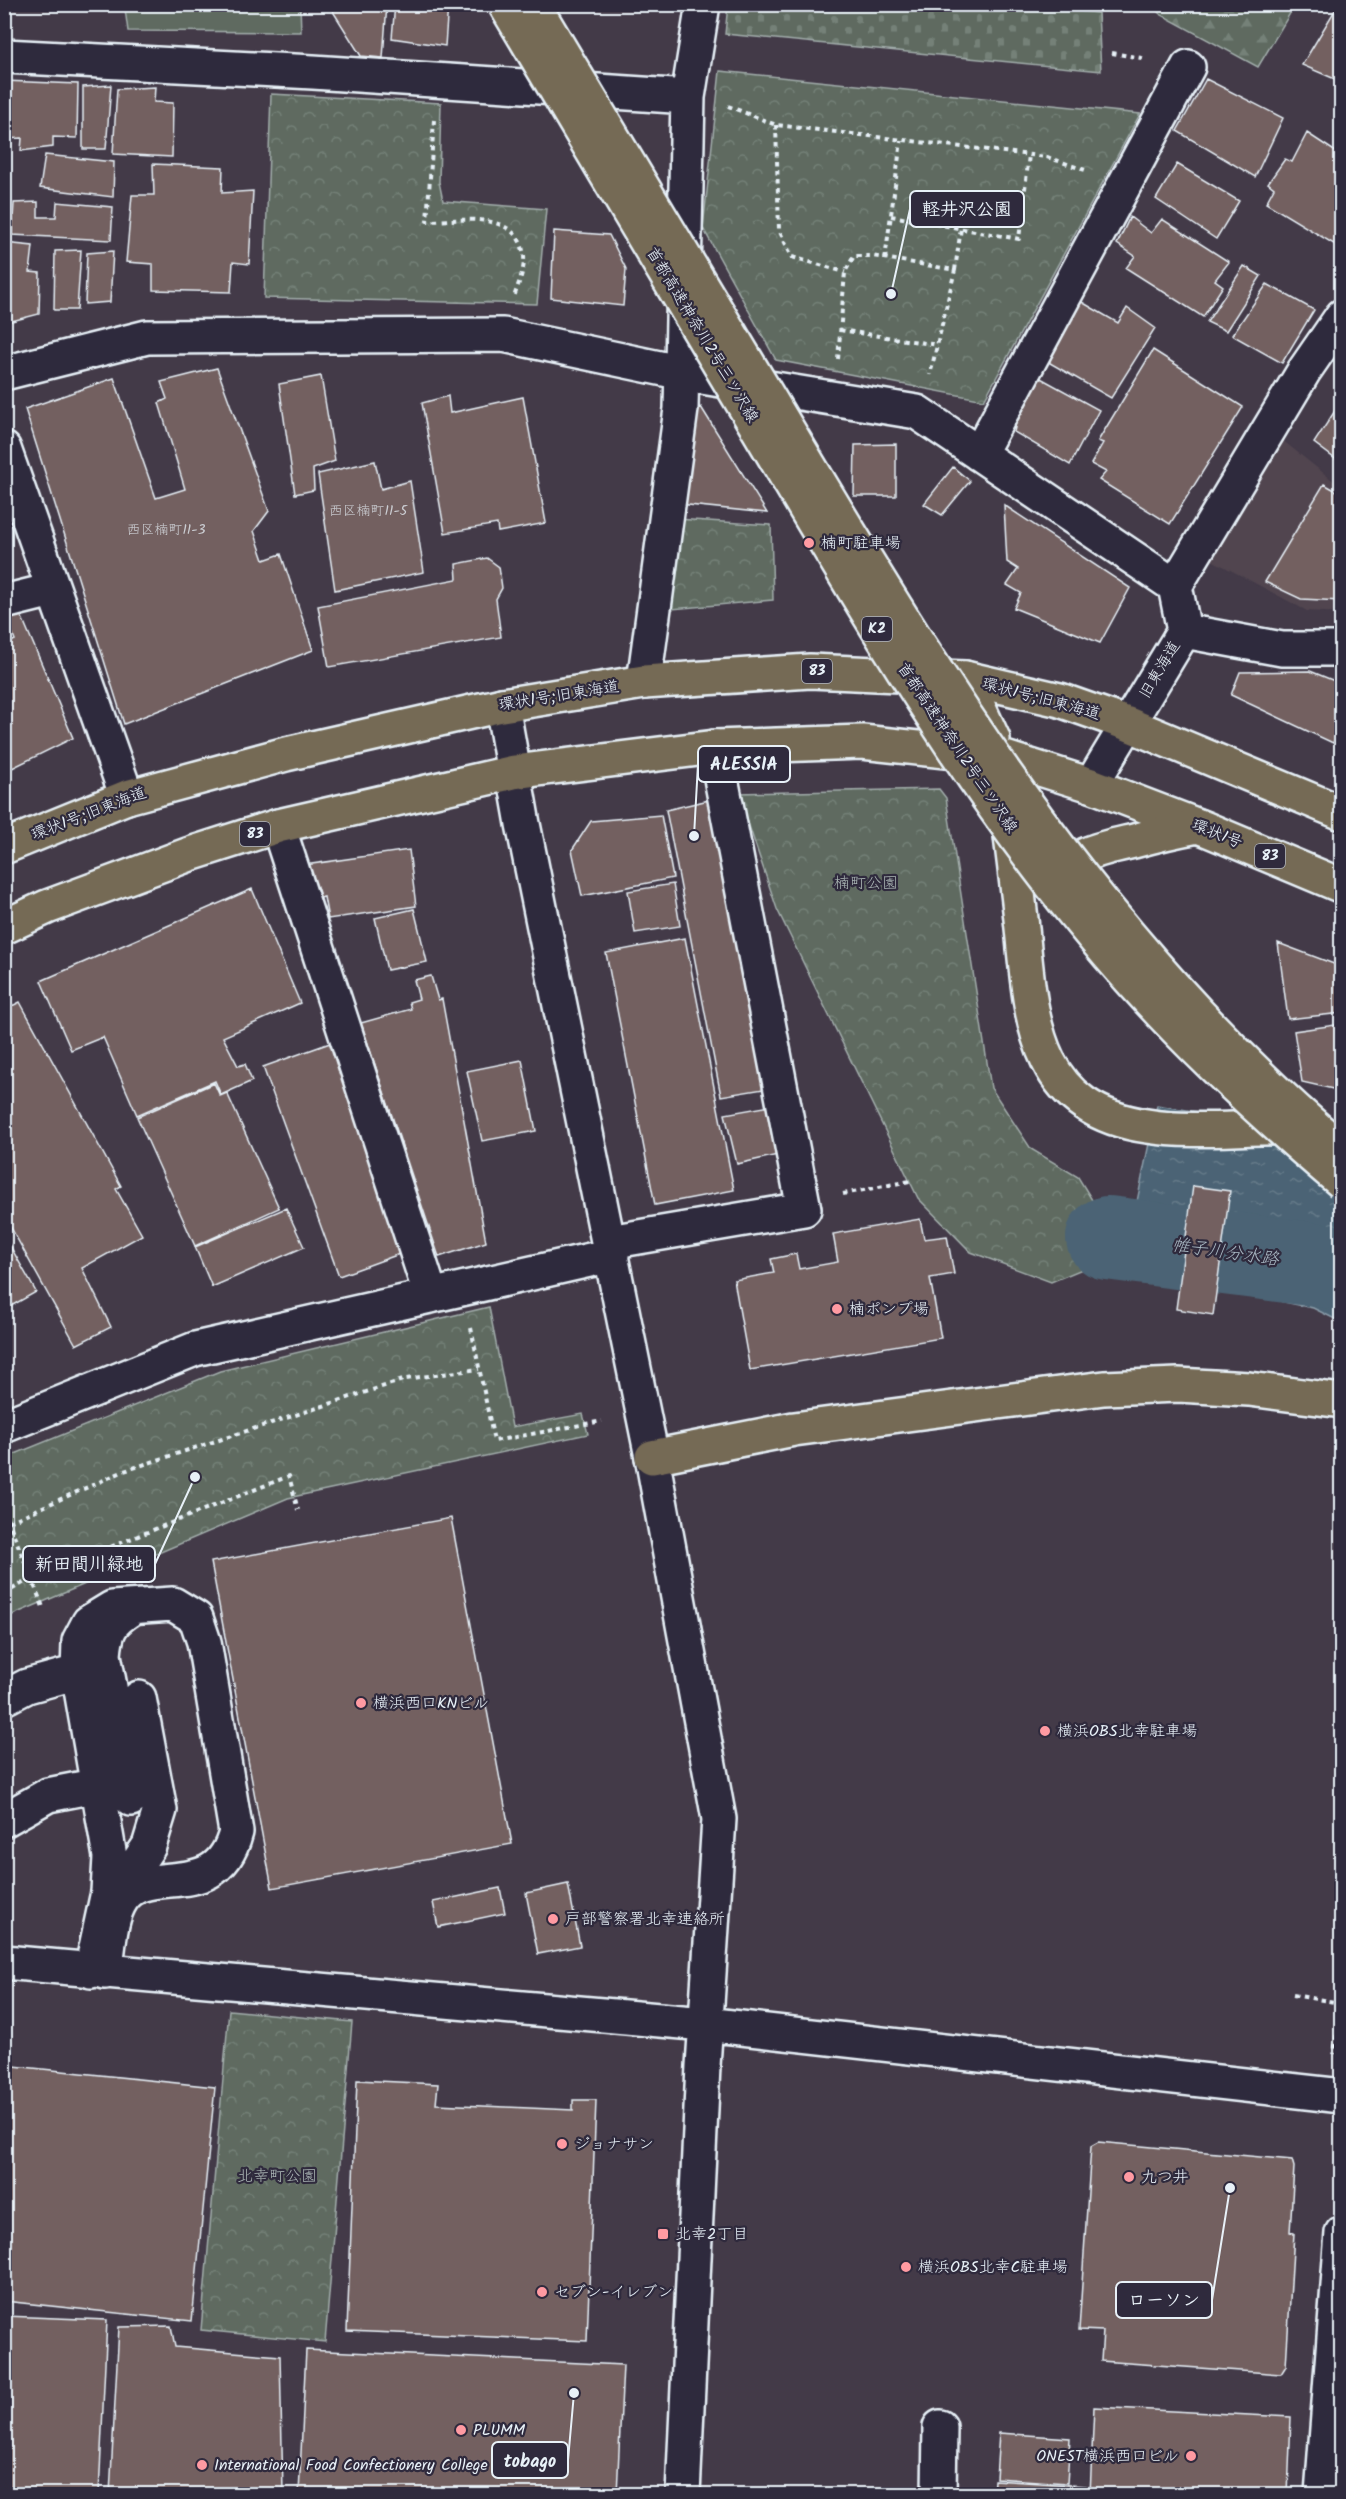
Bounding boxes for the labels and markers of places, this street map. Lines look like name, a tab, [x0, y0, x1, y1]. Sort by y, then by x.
callout: 軽井沢公園	[910, 191, 1024, 227]
place label: 楠町駐車場	[821, 531, 901, 556]
marker: 楠町駐車場	[802, 536, 816, 550]
callout: ALESSIA	[698, 746, 790, 782]
place label: 楠ポンプ場	[849, 1297, 929, 1322]
marker: 楠ポンプ場	[830, 1302, 844, 1316]
callout: 新田間川緑地	[23, 1546, 155, 1582]
place label: 横浜西口KNビル	[373, 1691, 489, 1716]
marker: 横浜西口KNビル	[354, 1696, 368, 1710]
place label: 横浜OBS北幸駐車場	[1057, 1719, 1198, 1744]
marker: 横浜OBS北幸駐車場	[1038, 1724, 1052, 1738]
place label: 戸部警察署北幸連絡所	[565, 1907, 725, 1932]
marker: 戸部警察署北幸連絡所	[546, 1912, 560, 1926]
place label: ジョナサン	[574, 2132, 654, 2157]
marker: ジョナサン	[555, 2137, 569, 2151]
place label: 九つ井	[1141, 2165, 1189, 2190]
marker: 九つ井	[1122, 2170, 1136, 2184]
place label: 北幸2丁目	[675, 2222, 748, 2247]
marker: 北幸2丁目	[656, 2227, 670, 2241]
place label: 横浜OBS北幸C駐車場	[918, 2255, 1068, 2280]
marker: 横浜OBS北幸C駐車場	[899, 2260, 913, 2274]
place label: セブン-イレブン	[554, 2280, 673, 2305]
callout: ローソン	[1116, 2282, 1212, 2318]
marker: セブン-イレブン	[535, 2285, 549, 2299]
place label: PLUMM	[473, 2418, 526, 2443]
marker: PLUMM	[454, 2423, 468, 2437]
callout: tobago	[492, 2442, 568, 2478]
place label: ONEST横浜西口ビル	[1036, 2444, 1179, 2469]
marker: ONEST横浜西口ビル	[1184, 2449, 1198, 2463]
place label: International Food Confectionery College	[214, 2453, 488, 2478]
marker: International Food Confectionery College	[195, 2458, 209, 2472]

